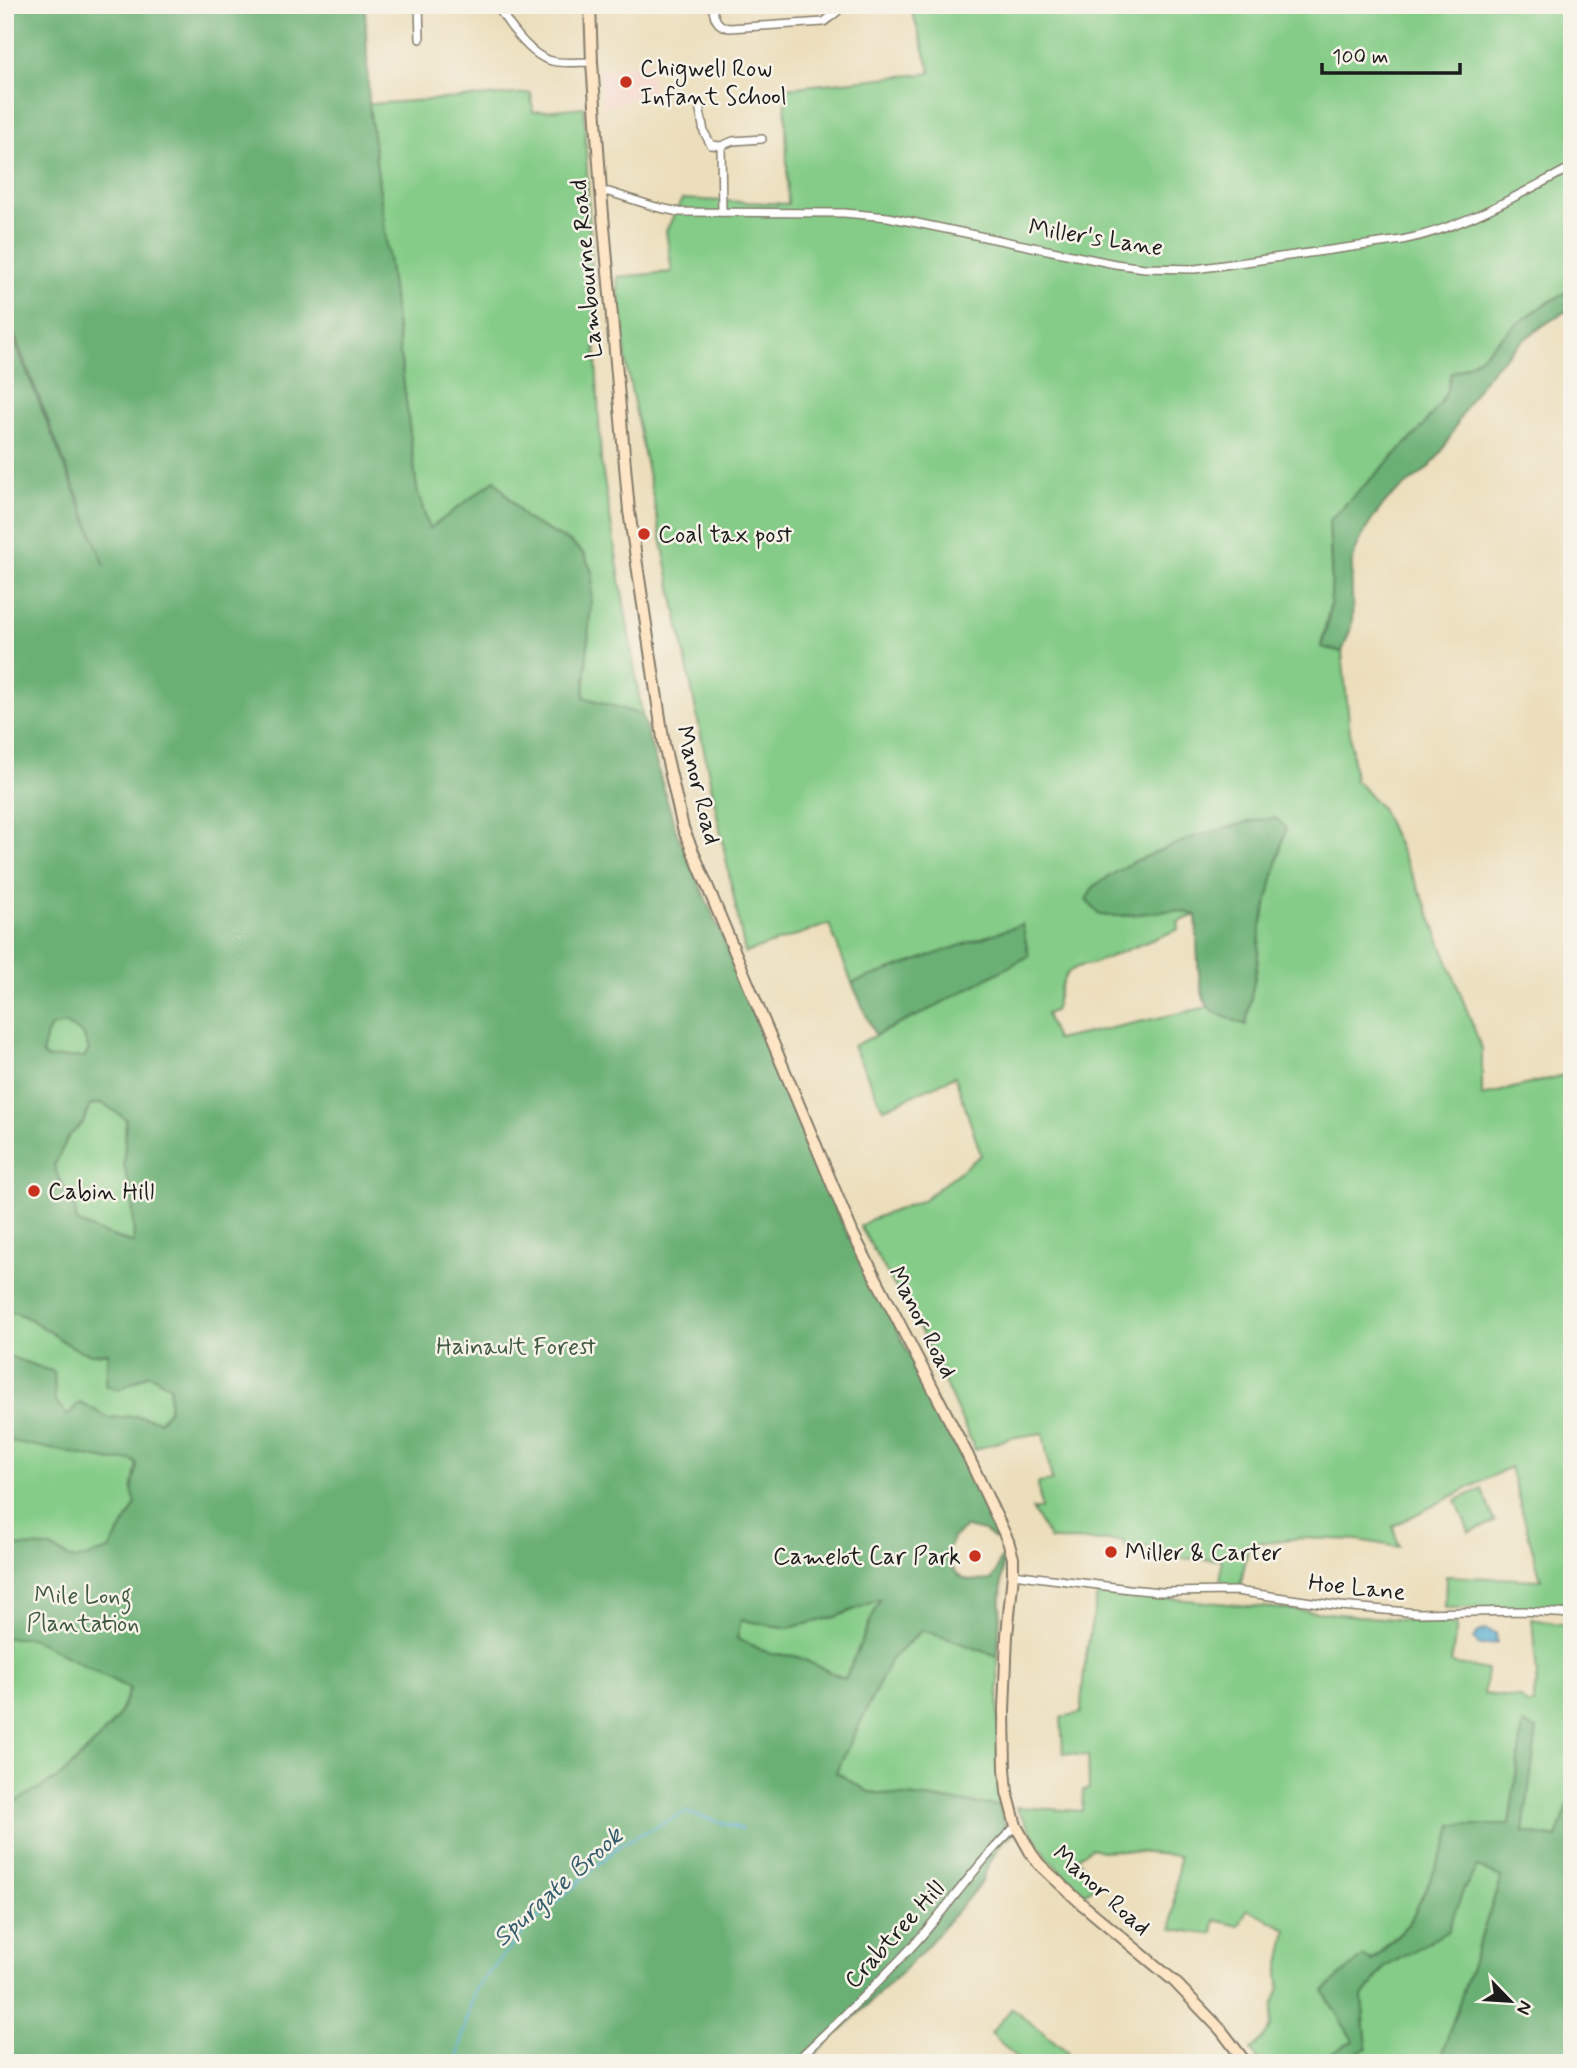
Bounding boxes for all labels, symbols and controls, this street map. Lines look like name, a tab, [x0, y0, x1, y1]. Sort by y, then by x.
scale bar	[1322, 32, 1460, 76]
text: 100 m	[1332, 43, 1388, 71]
place label: Chigwell Row Infant School	[640, 54, 787, 113]
marker: Chigwell Row Infant School	[618, 74, 634, 90]
street label: Lambourne Road	[564, 178, 611, 360]
street label: Miller's Lane	[1026, 213, 1165, 264]
place label: Coal tax post	[658, 520, 793, 551]
marker: Coal tax post	[636, 526, 652, 542]
street label: Manor Road	[668, 723, 727, 848]
place label: Cabin Hill	[48, 1177, 154, 1208]
marker: Cabin Hill	[26, 1183, 42, 1199]
street label: Manor Road	[880, 1262, 963, 1384]
park label: Hainault Forest	[436, 1332, 596, 1363]
place label: Miller & Carter	[1125, 1538, 1282, 1569]
place label: Camelot Car Park	[773, 1542, 961, 1573]
marker: Miller & Carter	[1103, 1544, 1119, 1560]
marker: Camelot Car Park	[967, 1548, 983, 1564]
street label: Hoe Lane	[1307, 1568, 1407, 1609]
park label: Mile Long Plantation	[27, 1581, 139, 1640]
water label: Spurgate Brook	[486, 1819, 632, 1955]
street label: Manor Road	[1046, 1839, 1156, 1943]
street label: Crabtree Hill	[838, 1874, 952, 1996]
north arrow	[1476, 1966, 1546, 2036]
text: N	[1510, 1997, 1538, 2019]

